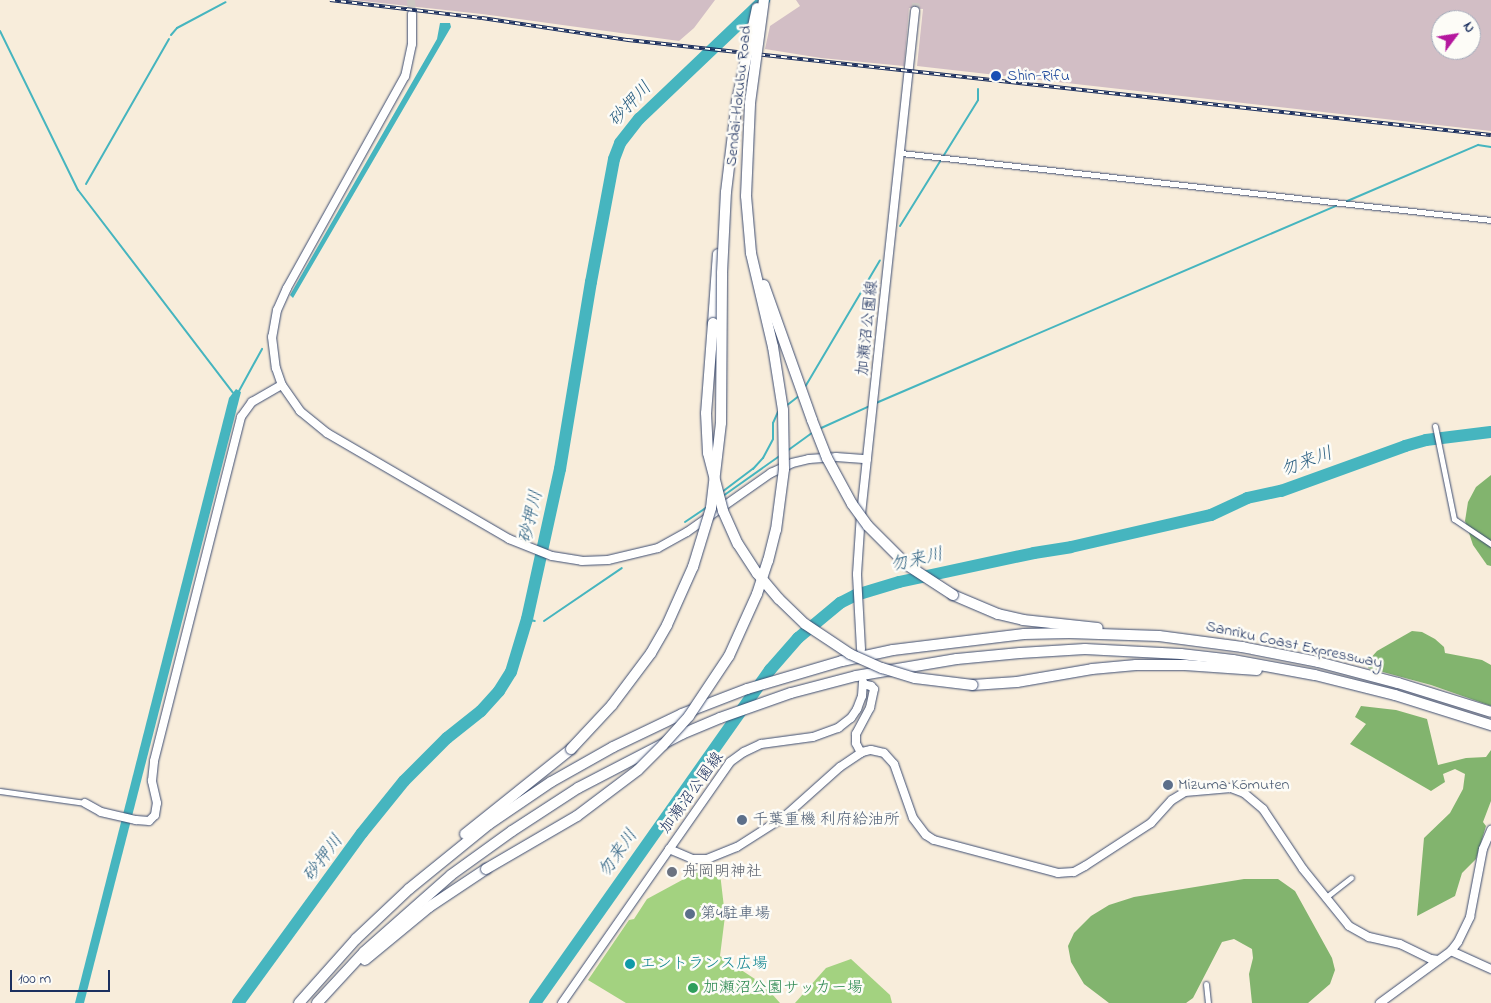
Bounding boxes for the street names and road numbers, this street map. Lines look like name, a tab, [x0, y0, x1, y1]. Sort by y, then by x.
street label: Sendai-Hokubu Road	[722, 25, 756, 167]
street label: 加瀬沼公園線	[853, 279, 883, 377]
street label: Sanriku Coast Expressway	[1204, 617, 1384, 673]
street label: 加瀬沼公園線	[656, 749, 728, 837]

